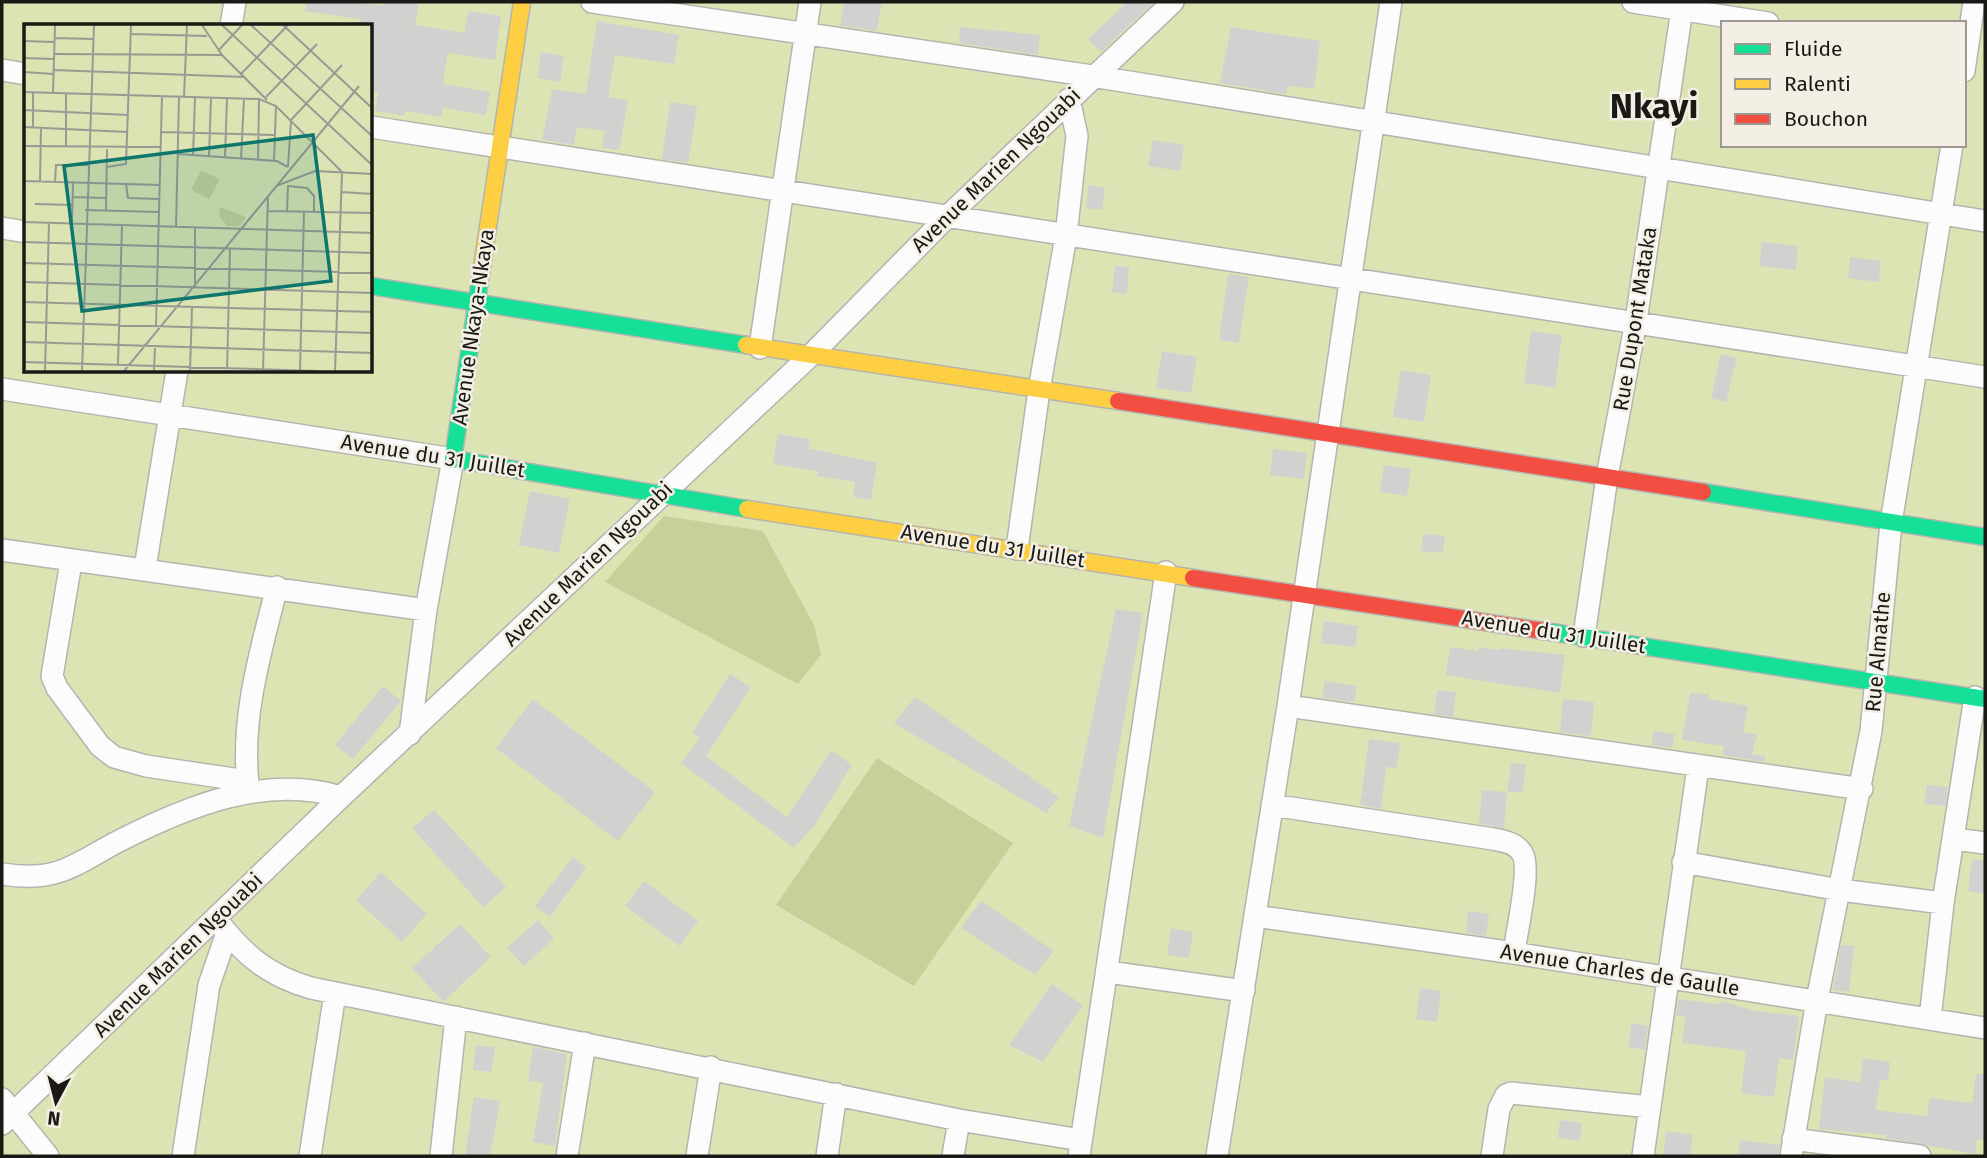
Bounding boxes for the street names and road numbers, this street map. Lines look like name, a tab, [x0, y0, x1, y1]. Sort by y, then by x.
street label: Avenue Marien Ngouabi	[906, 82, 1086, 258]
street label: Rue Dupont Mataka	[1608, 225, 1662, 413]
street label: Avenue Nkaya-Nkaya	[446, 227, 500, 427]
street label: Avenue du 31 Juillet	[339, 429, 527, 483]
street label: Avenue Marien Ngouabi	[498, 476, 678, 652]
street label: Avenue du 31 Juillet	[899, 519, 1087, 573]
street label: Rue Almathe	[1860, 591, 1896, 713]
street label: Avenue du 31 Juillet	[1460, 605, 1648, 659]
street label: Avenue Marien Ngouabi	[88, 867, 268, 1043]
street label: Avenue Charles de Gaulle	[1499, 938, 1741, 1002]

